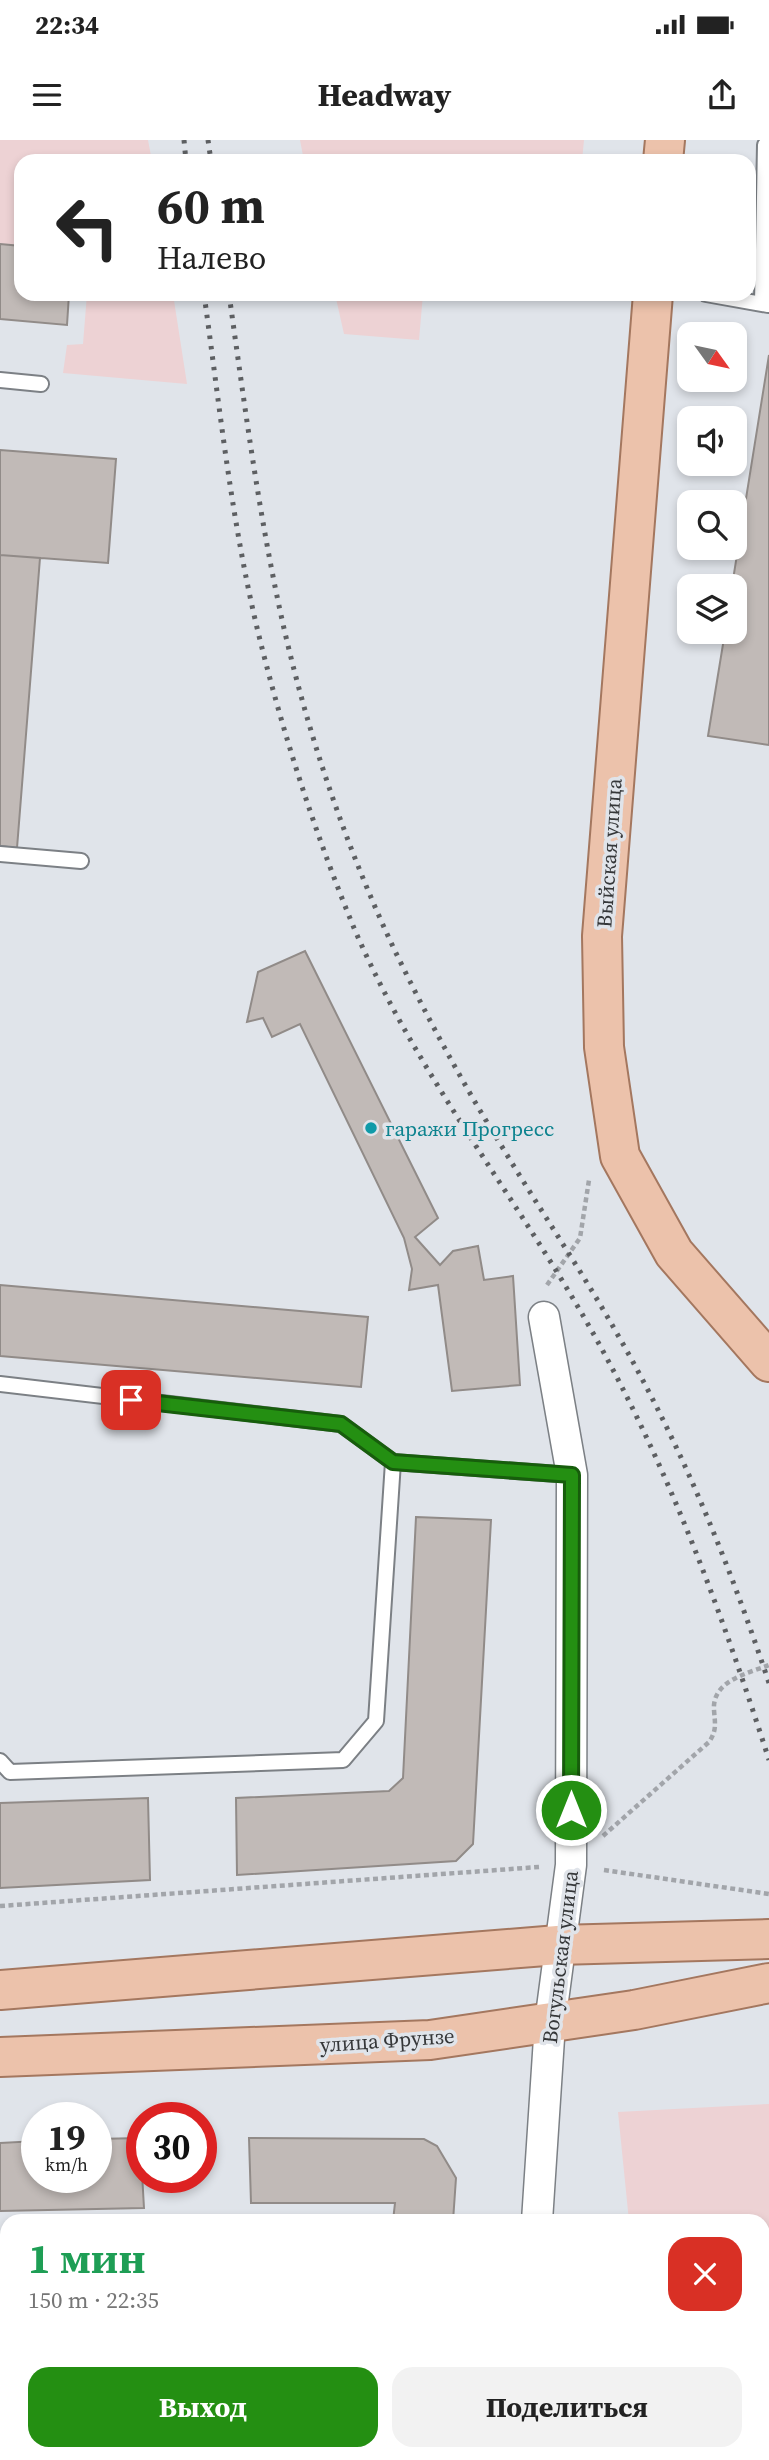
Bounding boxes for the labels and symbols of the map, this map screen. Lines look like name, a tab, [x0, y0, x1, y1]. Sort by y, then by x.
north arrow	[677, 322, 747, 392]
street label: Выйская улица	[589, 777, 629, 929]
place label: гаражи Прогресс	[385, 1114, 554, 1143]
marker: гаражи Прогресс	[363, 1120, 379, 1136]
pin	[101, 1370, 161, 1430]
position arrow	[534, 1773, 608, 1847]
street label: Вогульская улица	[535, 1868, 585, 2045]
street label: улица Фрунзе	[319, 2021, 455, 2059]
speed limit sign: 30	[126, 2102, 217, 2193]

